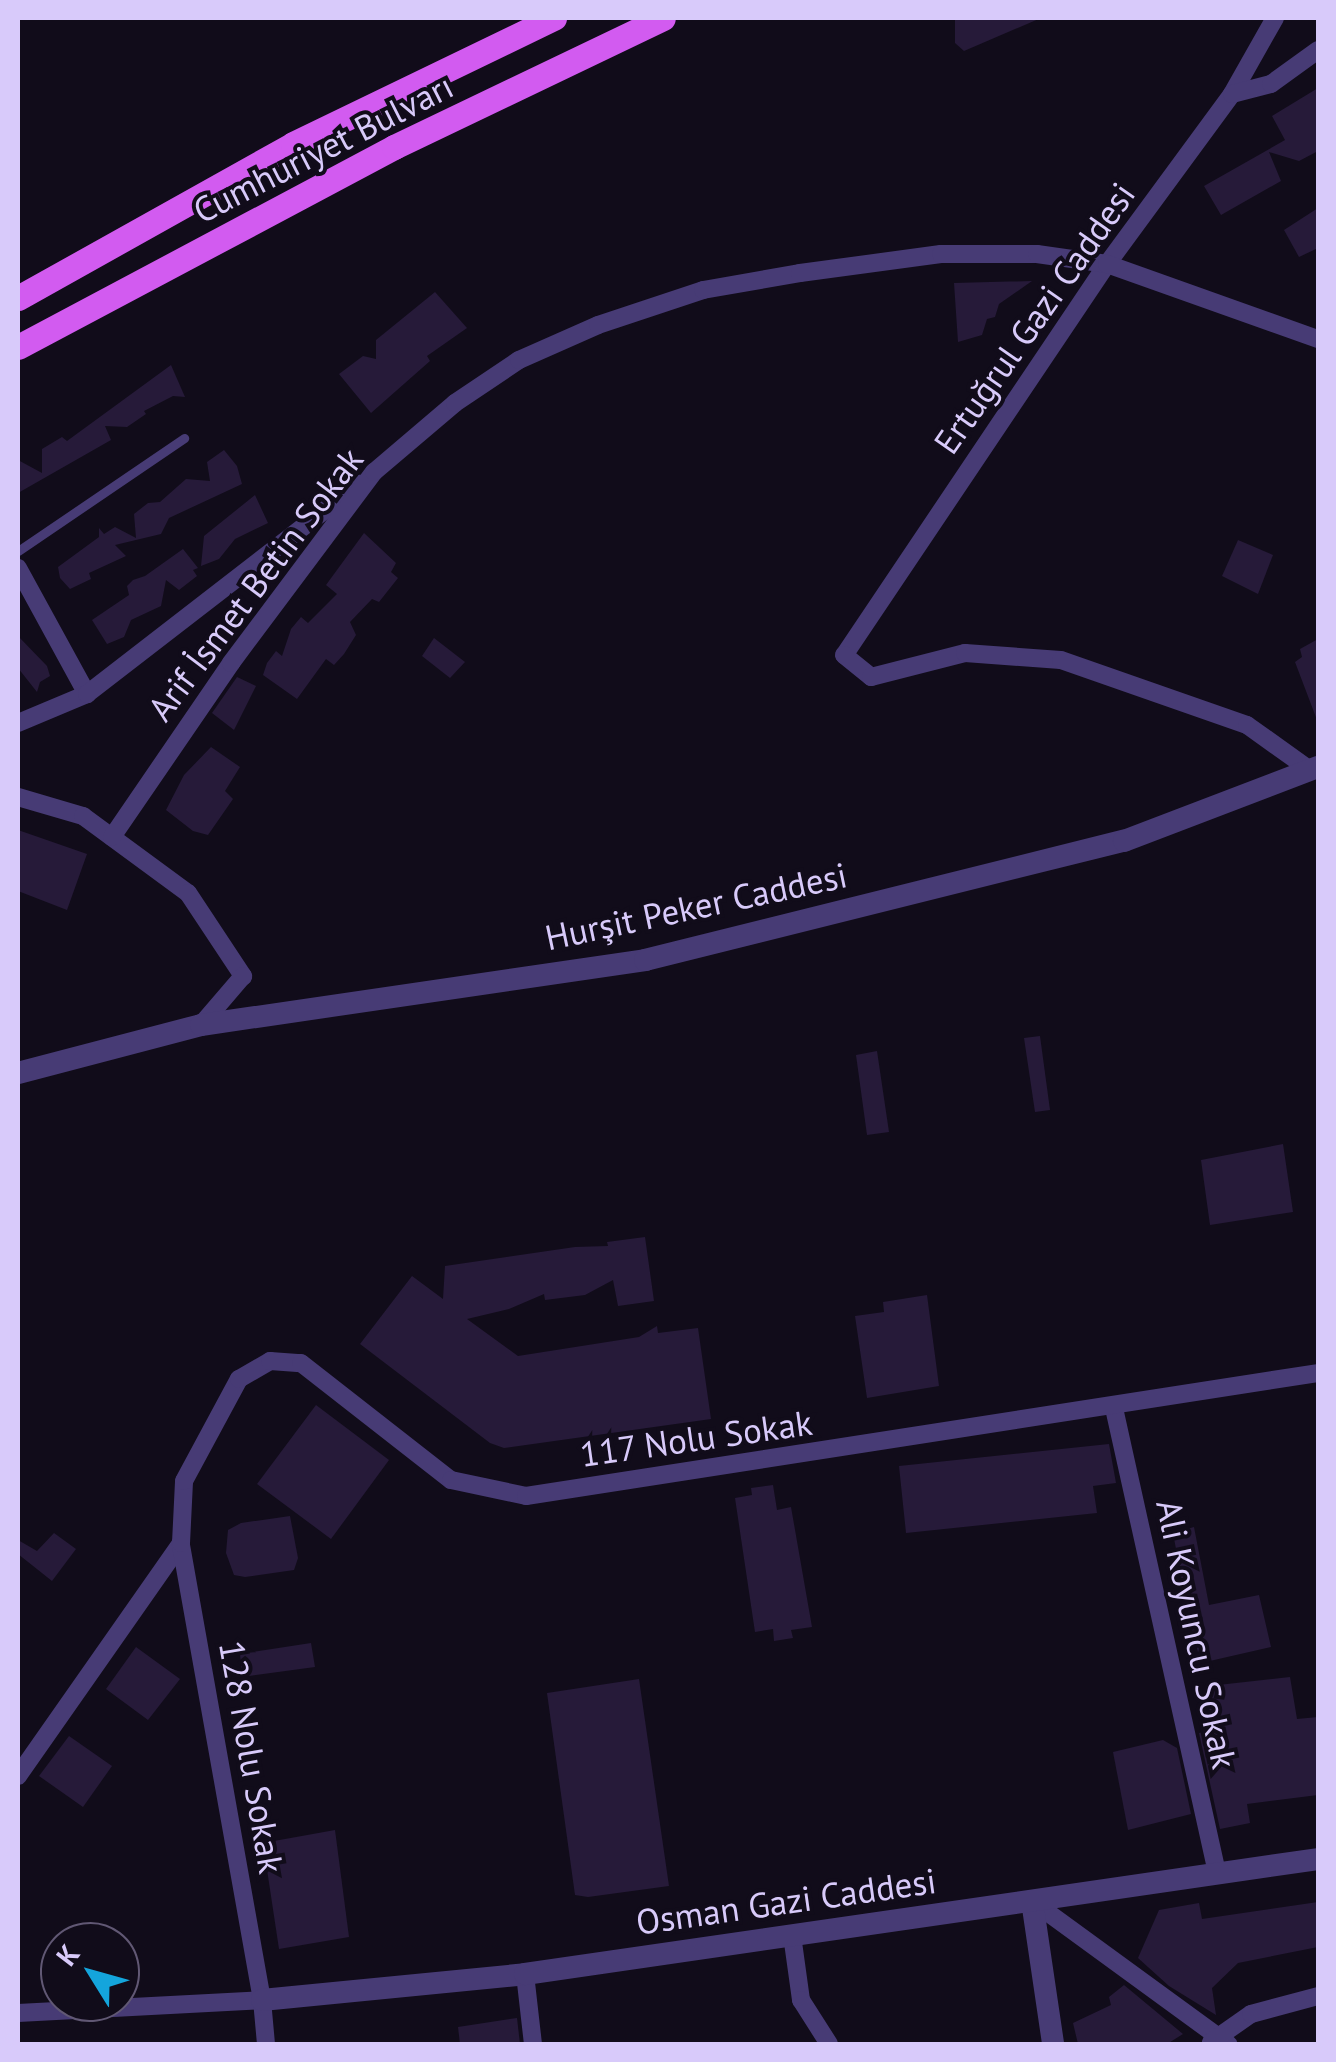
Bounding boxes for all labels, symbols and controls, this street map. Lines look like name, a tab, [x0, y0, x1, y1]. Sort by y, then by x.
street label: Cumhuriyet Bulvarı	[186, 64, 460, 232]
street label: Ertuğrul Gazi Caddesi	[925, 174, 1143, 462]
street label: Arif İsmet Betin Sokak	[139, 439, 371, 729]
street label: Hurşit Peker Caddesi	[541, 854, 851, 958]
street label: 117 Nolu Sokak	[576, 1401, 816, 1475]
street label: Ali Koyuncu Sokak	[1148, 1496, 1246, 1772]
street label: 128 Nolu Sokak	[211, 1637, 293, 1877]
street label: Osman Gazi Caddesi	[633, 1859, 939, 1943]
north arrow	[40, 1922, 140, 2022]
text: K	[47, 1937, 87, 1973]

